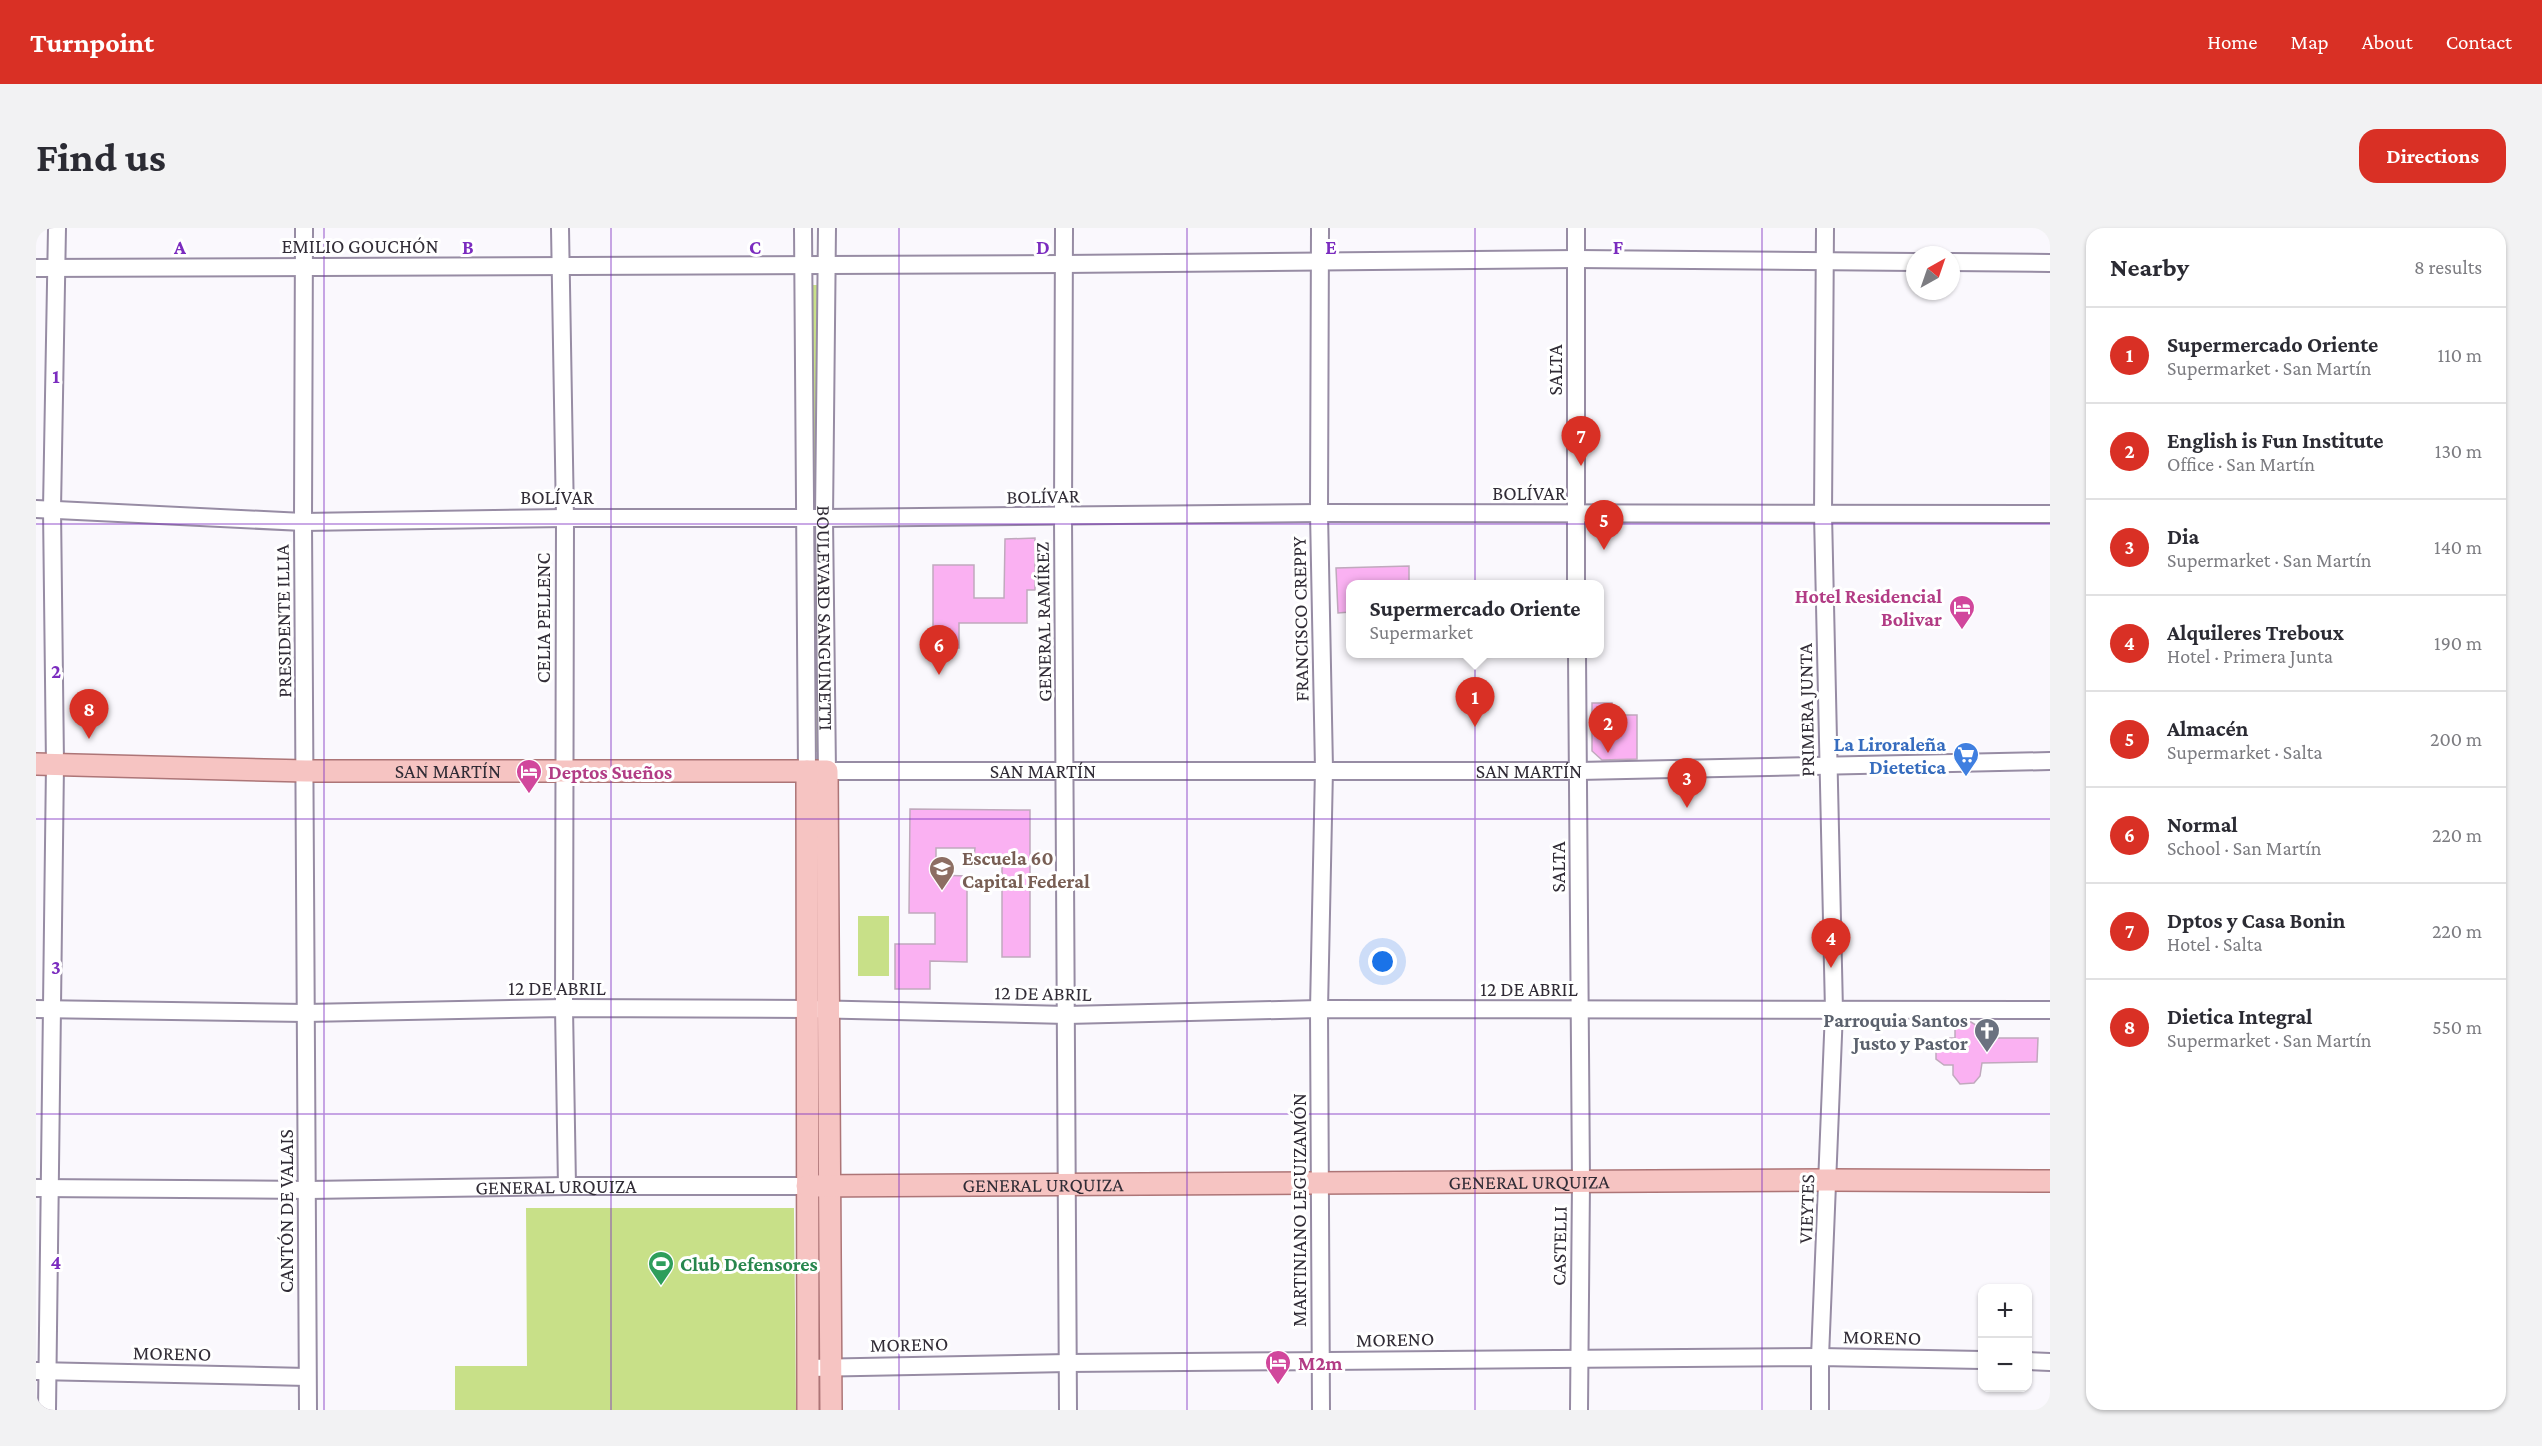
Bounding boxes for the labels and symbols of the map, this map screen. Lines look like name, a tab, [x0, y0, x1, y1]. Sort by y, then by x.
street label: EMILIO GOUCHÓN	[281, 235, 439, 257]
text: A	[173, 236, 187, 258]
text: B	[462, 236, 474, 258]
text: C	[749, 236, 761, 258]
text: D	[1036, 236, 1050, 258]
text: E	[1325, 236, 1337, 258]
text: F	[1613, 236, 1624, 258]
north arrow	[1906, 246, 1960, 300]
street label: SALTA	[1544, 344, 1566, 396]
text: 1	[52, 365, 60, 387]
pin: 7	[1562, 416, 1600, 466]
street label: BOLÍVAR	[1492, 482, 1567, 504]
street label: BOLÍVAR	[1006, 484, 1081, 508]
street label: BOLÍVAR	[520, 486, 595, 508]
pin: 5	[1584, 500, 1624, 550]
street label: BOULEVARD SANGUINETTI	[813, 505, 838, 731]
street label: FRANCISCO CREPPY	[1288, 536, 1312, 702]
street label: GENERAL RAMÍREZ	[1031, 542, 1055, 702]
street label: PRESIDENTE ILLIA	[271, 543, 295, 698]
street label: CELIA PELLENC	[532, 553, 554, 683]
place label: Hotel Residencial Bolivar	[1795, 585, 1942, 630]
hotel icon: Hotel Residencial Bolivar	[1947, 593, 1977, 631]
pin: 6	[920, 626, 958, 675]
street label: PRIMERA JUNTA	[1794, 642, 1819, 777]
text: 2	[51, 660, 61, 682]
pin: 1	[1456, 678, 1494, 727]
pin: 8	[70, 690, 108, 739]
pin: 2	[1588, 704, 1628, 753]
place label: La Liroraleña Dietetica	[1833, 733, 1946, 778]
supermarket icon: La Liroraleña Dietetica	[1951, 740, 1981, 778]
hotel icon: Deptos Sueños	[514, 757, 544, 795]
pin: 3	[1668, 758, 1706, 808]
street label: SAN MARTÍN	[395, 760, 501, 782]
street label: SAN MARTÍN	[990, 760, 1096, 782]
street label: SAN MARTÍN	[1476, 760, 1582, 782]
place label: Deptos Sueños	[548, 761, 672, 783]
street label: SALTA	[1547, 841, 1569, 893]
place label: Escuela 60 Capital Federal	[962, 847, 1090, 892]
school or university icon: Escuela 60 Capital Federal	[927, 854, 957, 892]
pin: 4	[1812, 918, 1850, 968]
your location	[1368, 947, 1397, 976]
text: 3	[51, 956, 61, 978]
street label: 12 DE ABRIL	[508, 977, 606, 999]
street label: 12 DE ABRIL	[1480, 978, 1578, 1000]
street label: 12 DE ABRIL	[994, 981, 1092, 1005]
place label: Parroquia Santos Justo y Pastor	[1823, 1009, 1968, 1054]
church icon: Parroquia Santos Justo y Pastor	[1972, 1016, 2002, 1054]
street label: MARTINIANO LEGUIZAMÓN	[1288, 1093, 1310, 1327]
street label: CANTÓN DE VALAIS	[275, 1129, 297, 1293]
street label: GENERAL URQUIZA	[1448, 1170, 1610, 1193]
street label: GENERAL URQUIZA	[962, 1173, 1124, 1196]
street label: VIEYTES	[1794, 1174, 1818, 1244]
street label: GENERAL URQUIZA	[475, 1175, 637, 1198]
street label: CASTELLI	[1547, 1206, 1571, 1286]
sports icon: Club Defensores	[646, 1249, 676, 1287]
text: 4	[51, 1251, 62, 1273]
place label: Club Defensores	[680, 1253, 818, 1275]
street label: MORENO	[1843, 1325, 1921, 1349]
street label: MORENO	[1356, 1327, 1434, 1351]
street label: MORENO	[870, 1332, 948, 1356]
street label: MORENO	[133, 1341, 211, 1365]
hotel icon: M2m	[1263, 1348, 1293, 1386]
place label: M2m	[1298, 1352, 1343, 1374]

